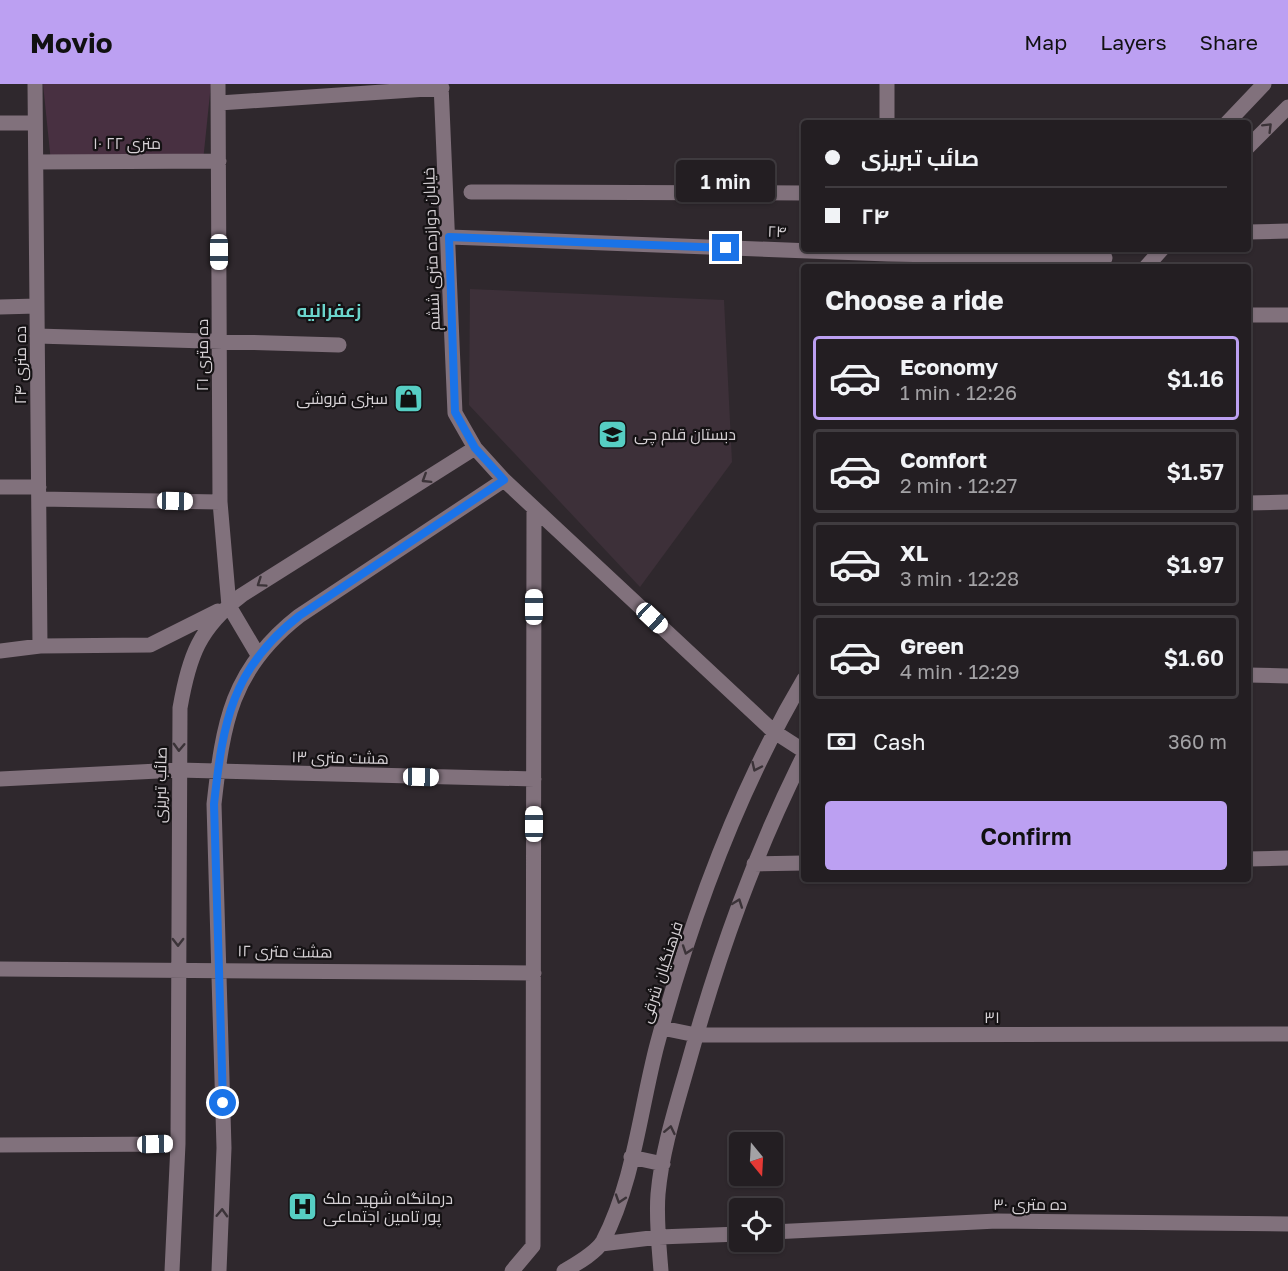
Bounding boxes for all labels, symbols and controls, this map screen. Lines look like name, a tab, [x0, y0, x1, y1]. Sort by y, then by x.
text: Movio	[30, 26, 112, 59]
text: Map	[1024, 29, 1067, 55]
text: Layers	[1100, 29, 1167, 55]
text: Share	[1200, 29, 1258, 55]
one-way arrow	[1261, 124, 1272, 134]
street label: ۱۰ متری ۲۲	[93, 133, 161, 154]
text: صائب تبریزی	[861, 144, 979, 171]
callout: 1 min	[676, 161, 776, 203]
street label: خیابان دوازده متری ششم	[418, 167, 446, 331]
text: 1 min	[700, 169, 751, 193]
text: ۲۴	[861, 202, 889, 229]
street label: ۲۴	[767, 221, 787, 241]
car	[210, 234, 228, 270]
route end	[712, 234, 739, 261]
text: Choose a ride	[825, 284, 1004, 316]
district label: زعفرانیه	[297, 299, 361, 322]
street label: ده متری ۲۱	[192, 319, 213, 391]
street label: ده متری ۲۴	[10, 326, 31, 404]
icon: car	[828, 351, 882, 405]
text: Economy	[900, 353, 998, 380]
text: $1.16	[1167, 365, 1224, 392]
text: 1 min · 12:26	[900, 380, 1017, 404]
shop icon: سبزی فروشی	[393, 382, 425, 414]
place label: سبزی فروشی	[296, 388, 388, 409]
school or university icon: دبستان قلم چی	[597, 418, 629, 450]
place label: دبستان قلم چی	[634, 424, 736, 446]
icon: car	[828, 444, 882, 498]
text: Comfort	[900, 446, 987, 473]
text: $1.57	[1167, 458, 1224, 485]
one-way arrow	[422, 471, 432, 483]
text: 2 min · 12:27	[900, 473, 1017, 497]
car	[157, 492, 193, 510]
icon: car	[828, 537, 882, 591]
text: XL	[900, 539, 928, 566]
text: $1.97	[1166, 551, 1224, 578]
text: 3 min · 12:28	[900, 566, 1019, 590]
one-way arrow	[256, 576, 267, 587]
car	[525, 589, 543, 625]
car	[633, 599, 671, 637]
icon: car	[828, 630, 882, 684]
text: Green	[900, 632, 964, 659]
text: $1.60	[1164, 644, 1224, 671]
text: 4 min · 12:29	[900, 659, 1020, 683]
icon: cash	[825, 725, 858, 758]
text: Cash	[873, 728, 926, 755]
text: 360 m	[1168, 729, 1227, 753]
one-way arrow	[172, 742, 185, 751]
street label: هشت متری ۱۳	[291, 746, 389, 769]
street label: صائب تبریزی	[149, 747, 172, 823]
one-way arrow	[751, 761, 763, 772]
car	[403, 768, 439, 786]
button: Confirm	[825, 801, 1227, 870]
car	[525, 806, 543, 842]
one-way arrow	[731, 898, 743, 909]
street label: فرهنگیان شرقی	[635, 919, 688, 1026]
one-way arrow	[172, 937, 184, 946]
street label: هشت متری ۱۲	[237, 940, 333, 963]
one-way arrow	[681, 944, 694, 954]
street label: ۳۱	[984, 1007, 1000, 1027]
route start	[209, 1089, 236, 1116]
one-way arrow	[663, 1125, 676, 1135]
north arrow	[729, 1132, 783, 1186]
map controls	[729, 1132, 783, 1252]
car	[137, 1135, 173, 1153]
place label: درمانگاه شهید ملک پور تامین اجتماعی	[323, 1188, 453, 1228]
hospital icon: درمانگاه شهید ملک پور تامین اجتماعی	[286, 1191, 318, 1223]
one-way arrow	[615, 1193, 627, 1204]
street label: ده متری ۳۰	[993, 1194, 1067, 1215]
button: locate	[729, 1198, 783, 1252]
one-way arrow	[215, 1208, 228, 1217]

